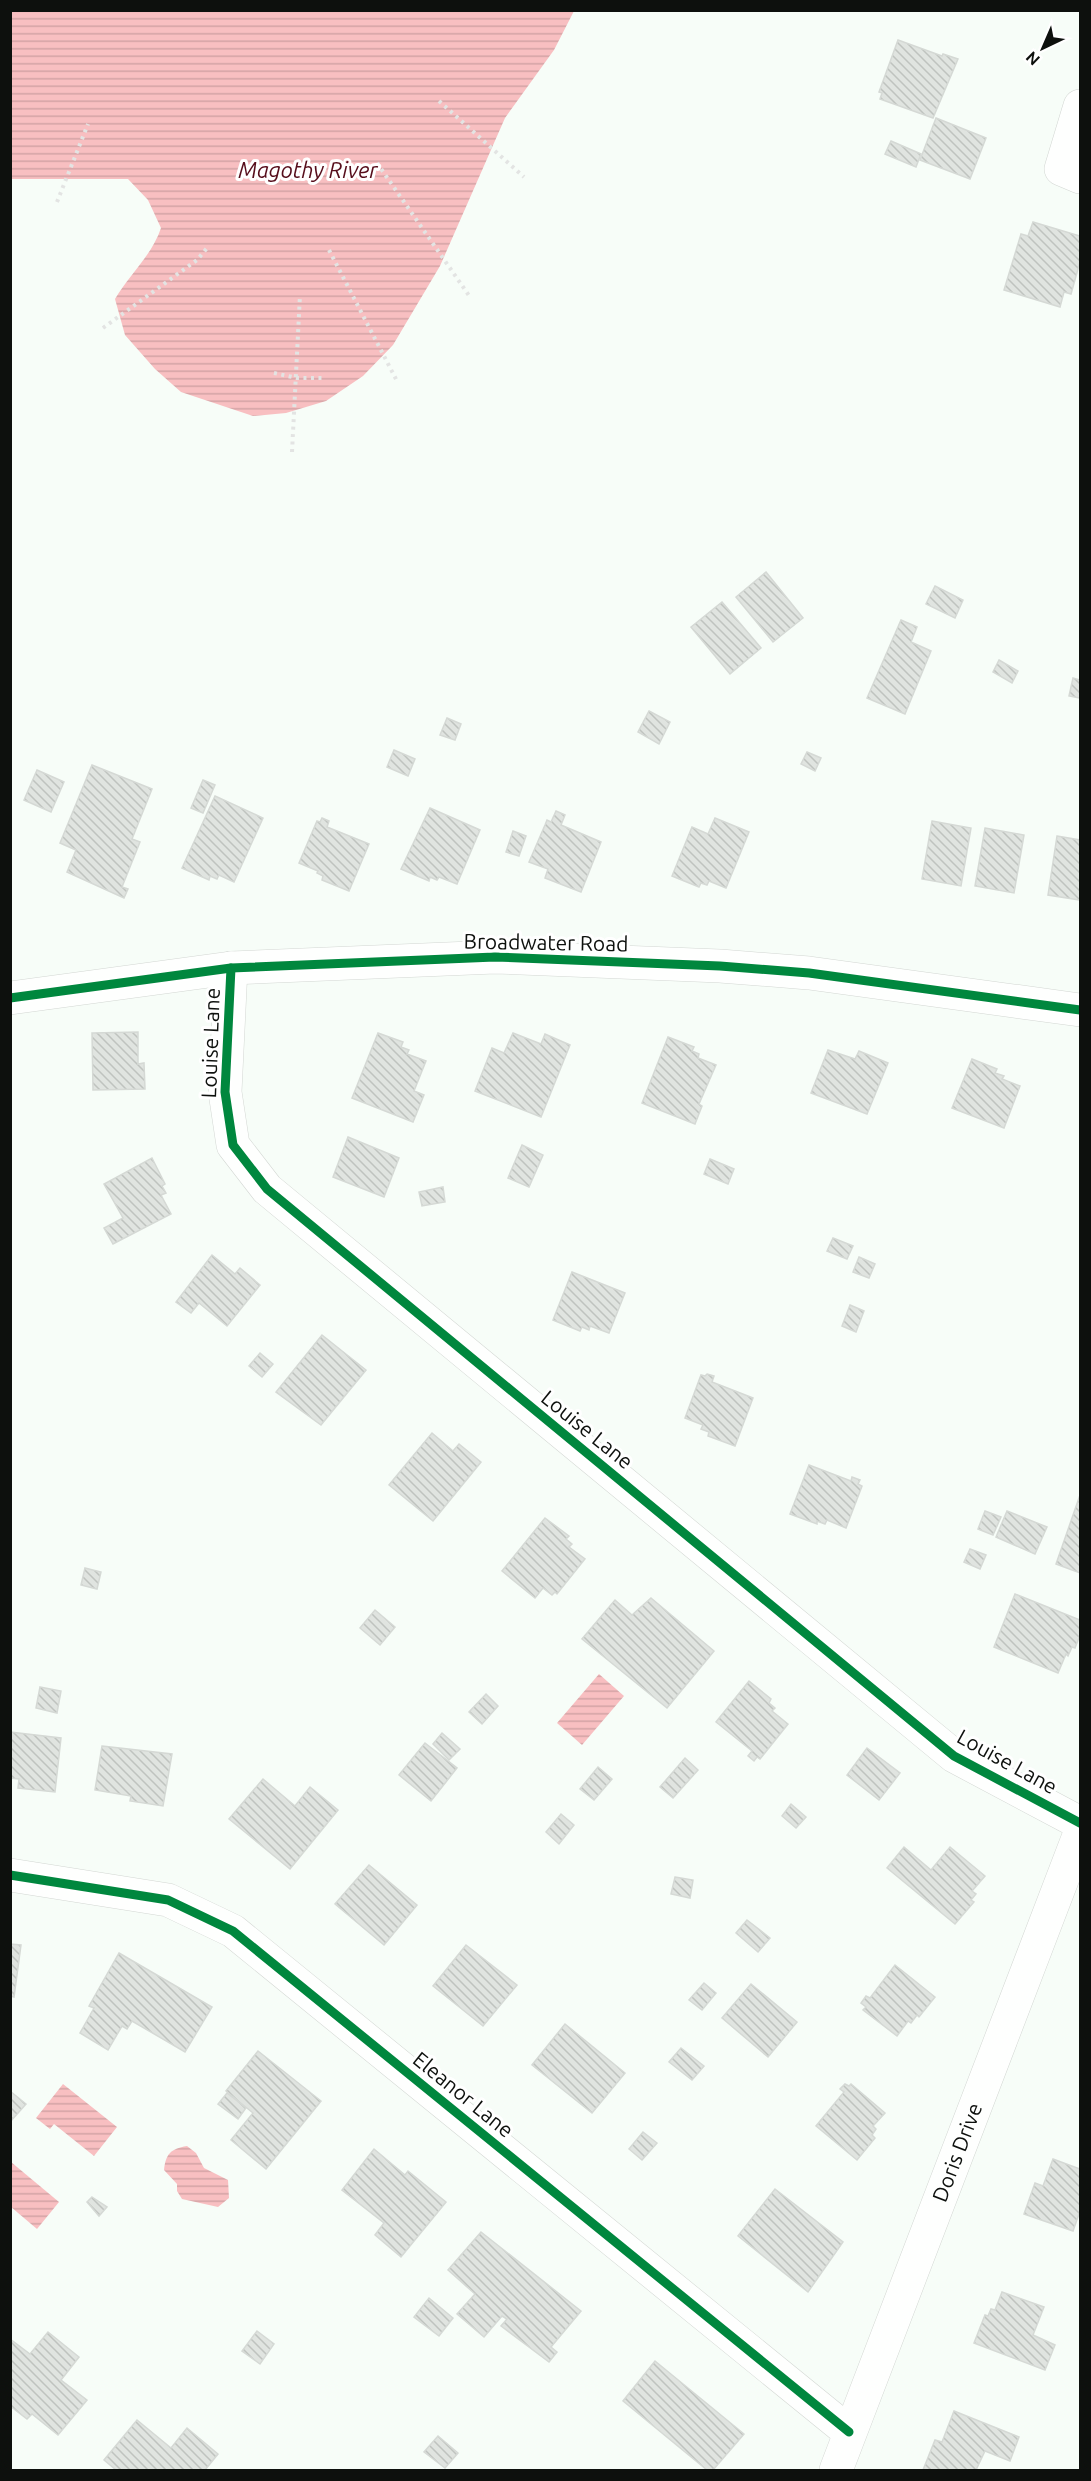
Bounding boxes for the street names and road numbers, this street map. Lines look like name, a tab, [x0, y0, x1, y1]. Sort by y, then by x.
street label: Broadwater Road	[463, 929, 629, 955]
street label: Louise Lane	[196, 987, 224, 1099]
street label: Louise Lane	[537, 1385, 638, 1473]
street label: Louise Lane	[953, 1724, 1062, 1798]
street label: Eleanor Lane	[409, 2047, 519, 2142]
street label: Doris Drive	[927, 2099, 986, 2205]

